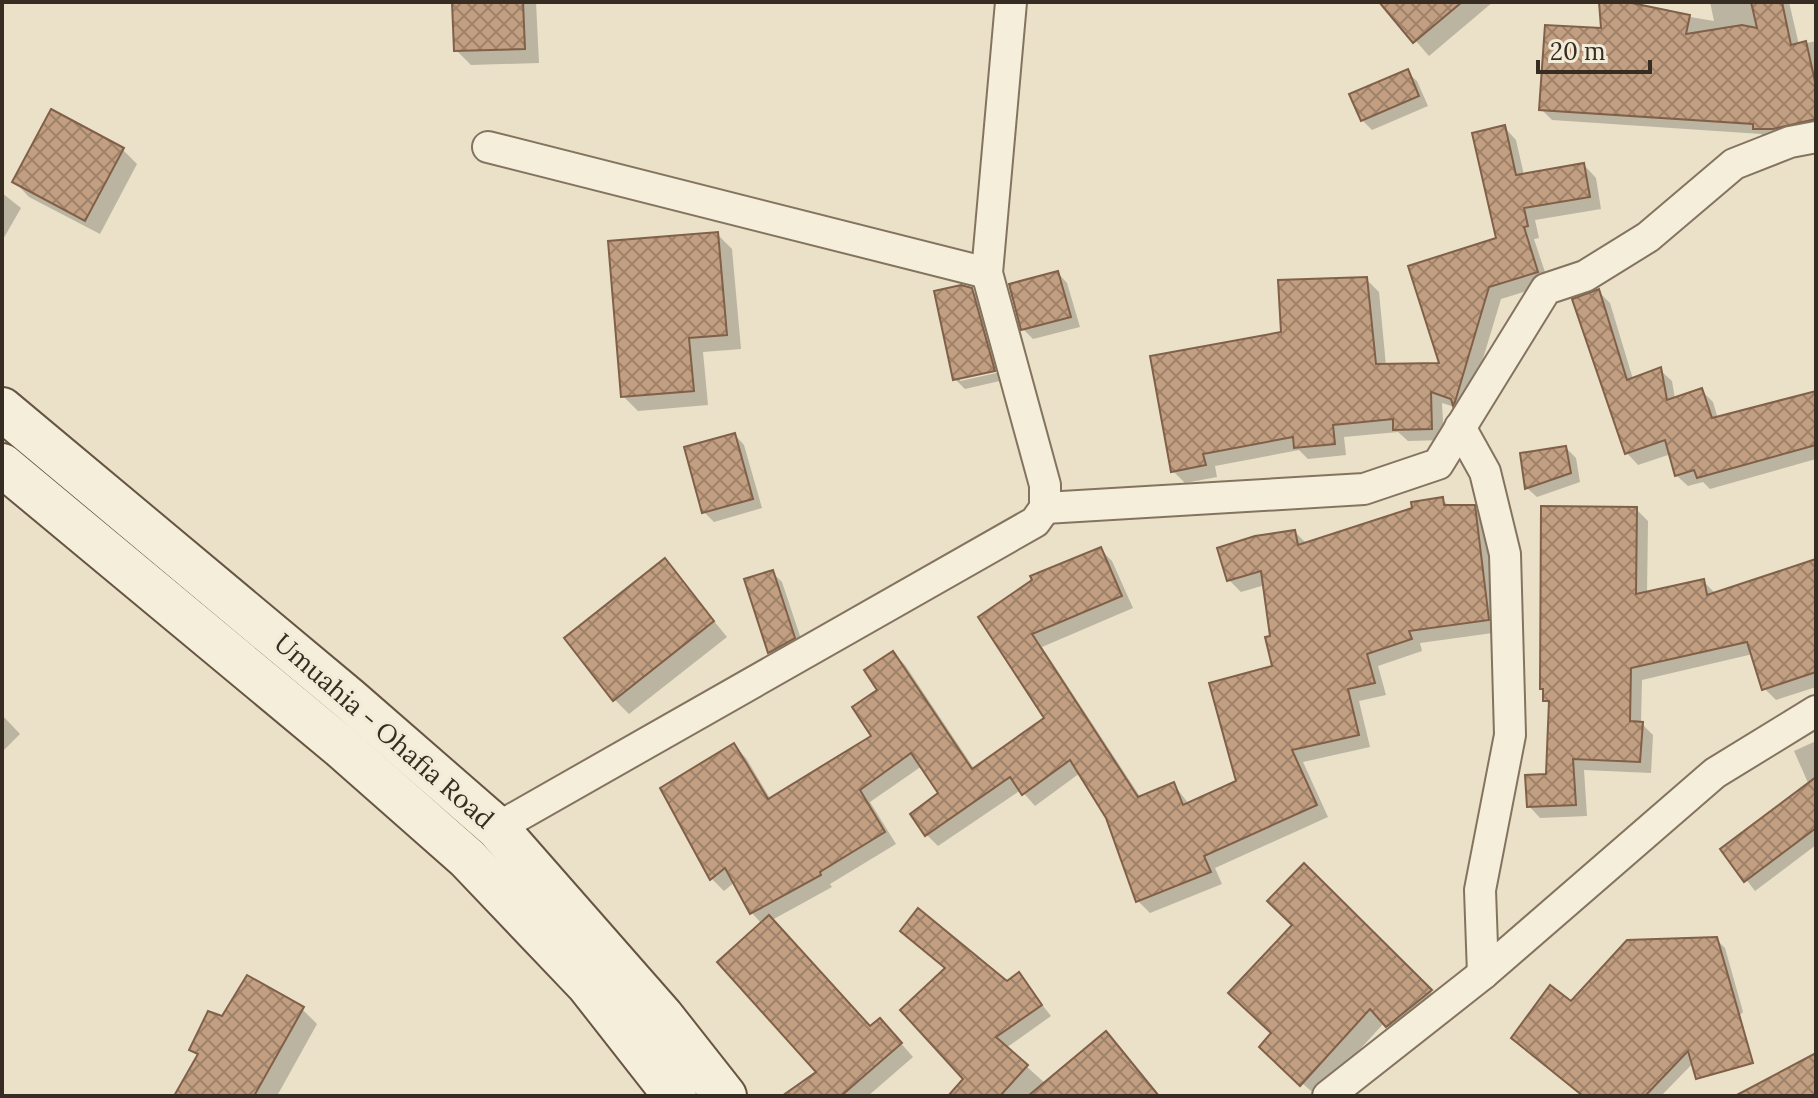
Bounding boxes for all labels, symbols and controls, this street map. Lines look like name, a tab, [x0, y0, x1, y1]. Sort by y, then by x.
scale bar	[1538, 24, 1650, 74]
text: 20 m	[1550, 36, 1606, 67]
street label: Umuahia - Ohafia Road	[268, 626, 501, 835]

